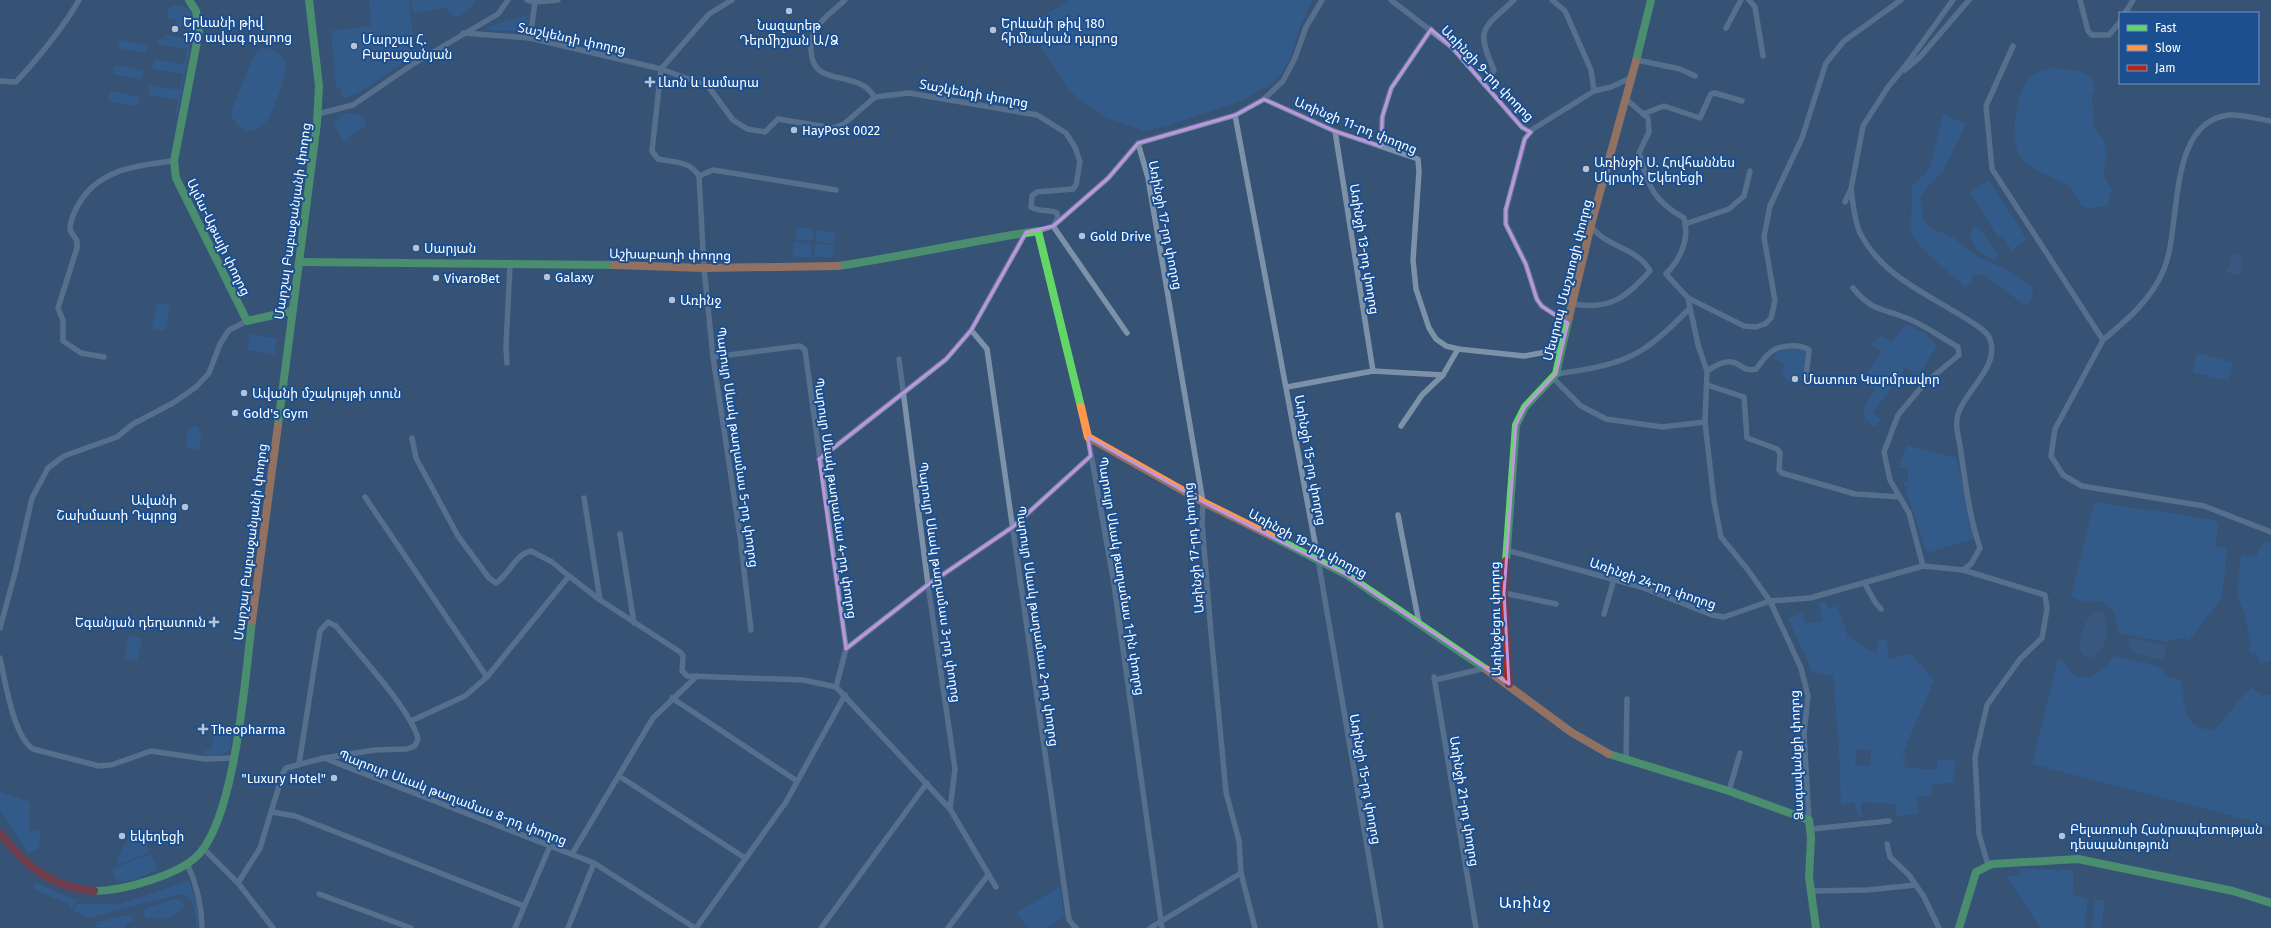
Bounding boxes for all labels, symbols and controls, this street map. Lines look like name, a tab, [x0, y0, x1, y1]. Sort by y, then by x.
marker: Նազարեթ Դերմիշյան Ա/Ձ	[784, 6, 794, 16]
legend	[2119, 12, 2259, 84]
place label: Երևանի թիվ 170 ավագ դպրոց	[183, 15, 292, 45]
place label: Երևանի թիվ 180 հիմնական դպրոց	[1001, 16, 1118, 46]
place label: Նազարեթ Դերմիշյան Ա/Ձ	[739, 18, 839, 48]
street label: Տաշկենդի փողոց	[516, 20, 627, 57]
text: Fast	[2155, 21, 2177, 35]
street label: Առինջի 9-րդ փողոց	[1438, 23, 1537, 124]
marker: Երևանի թիվ 170 ավագ դպրոց	[170, 24, 180, 34]
marker: Երևանի թիվ 180 հիմնական դպրոց	[988, 25, 998, 35]
place label: Մարշալ Հ. Բաբաջանյան	[362, 32, 452, 62]
marker: Մարշալ Հ. Բաբաջանյան	[349, 41, 359, 51]
text: Slow	[2155, 41, 2181, 55]
text: Jam	[2155, 61, 2175, 75]
place label: Լևոն և Լամարա	[658, 75, 759, 90]
marker: Լևոն և Լամարա	[645, 77, 655, 87]
street label: Տաշկենդի փողոց	[918, 77, 1030, 110]
street label: Առինջի 11-րդ փողոց	[1292, 94, 1419, 157]
street label: Մարշալ Բաբաջանյանի փողոց	[271, 122, 314, 320]
place label: HayPost 0022	[802, 123, 880, 138]
marker: HayPost 0022	[789, 125, 799, 135]
place label: Առինջի Ս. Հովհաննես Մկրտիչ Եկեղեցի	[1594, 155, 1735, 185]
street label: Առինջի 17-րդ փողոց	[1146, 159, 1185, 291]
marker: Առինջի Ս. Հովհաննես Մկրտիչ Եկեղեցի	[1581, 164, 1591, 174]
street label: Ալմա-Աթայի փողոց	[184, 176, 253, 298]
street label: Առինջի 13-րդ փողոց	[1347, 183, 1382, 315]
street label: Մեսրոպ Մաշտոցի փողոց	[1540, 198, 1595, 362]
place label: Gold Drive	[1090, 229, 1151, 244]
marker: Gold Drive	[1077, 231, 1087, 241]
place label: Սարյան	[424, 241, 476, 256]
marker: Սարյան	[411, 243, 421, 253]
street label: Աշխաբադի փողոց	[609, 246, 731, 263]
place label: Galaxy	[555, 270, 594, 285]
place label: VivaroBet	[444, 271, 500, 286]
marker: Galaxy	[542, 272, 552, 282]
marker: VivaroBet	[431, 273, 441, 283]
place label: Առինջ	[680, 293, 721, 308]
marker: Առինջ	[667, 295, 677, 305]
street label: Պարույր Սևակ թաղամաս 5-րդ փողոց	[713, 326, 762, 568]
place label: Մատուռ Կարմրավոր	[1803, 372, 1940, 387]
marker: Մատուռ Կարմրավոր	[1790, 374, 1800, 384]
street label: Պարույր Սևակ թաղամաս 4-րդ փողոց	[811, 377, 860, 620]
place label: Ավանի մշակույթի տուն	[252, 386, 401, 401]
marker: Ավանի մշակույթի տուն	[239, 388, 249, 398]
street label: Առինջի 15-րդ փողոց	[1292, 394, 1329, 526]
place label: Gold's Gym	[243, 406, 308, 421]
marker: Gold's Gym	[230, 408, 240, 418]
street label: Մարշալ Բաբաջանյանի փողոց	[231, 443, 270, 641]
street label: Պարույր Սևակ թաղամաս 1-ին փողոց	[1095, 456, 1148, 696]
street label: Պարույր Սևակ թաղամաս 3-րդ փողոց	[915, 461, 964, 703]
street label: Առինջի 17-րդ փողոց	[1180, 482, 1207, 614]
place label: Ավանի Շախմատի Դպրոց	[56, 493, 177, 523]
marker: Ավանի Շախմատի Դպրոց	[180, 502, 190, 512]
street label: Պարույր Սևակ թաղամաս 2-րդ փողոց	[1013, 505, 1062, 747]
street label: Առինջի 19-րդ փողոց	[1246, 506, 1370, 581]
street label: Առինջի 24-րդ փողոց	[1588, 555, 1718, 612]
street label: Առինջեցու փողոց	[1487, 561, 1504, 676]
place label: Եգանյան դեղատուն	[75, 615, 206, 630]
marker: Եգանյան դեղատուն	[209, 617, 219, 627]
street label: Ձագավանքի փողոց	[1787, 690, 1806, 820]
street label: Առինջի 15-րդ փողոց	[1347, 713, 1384, 845]
place label: Theopharma	[211, 722, 286, 737]
marker: Theopharma	[198, 724, 208, 734]
street label: Առինջի 21-րդ փողոց	[1447, 735, 1482, 867]
street label: Պարույր Սևակ թաղամաս 8-րդ փողոց	[336, 747, 569, 848]
place label: "Luxury Hotel"	[242, 771, 326, 786]
marker: "Luxury Hotel"	[329, 773, 339, 783]
place label: Բելառուսի Հանրապետության դեսպանություն	[2070, 822, 2263, 852]
place label: եկեղեցի	[130, 829, 184, 844]
marker: եկեղեցի	[117, 831, 127, 841]
marker: Բելառուսի Հանրապետության դեսպանություն	[2057, 831, 2067, 841]
district label: Առինջ	[1499, 894, 1551, 912]

